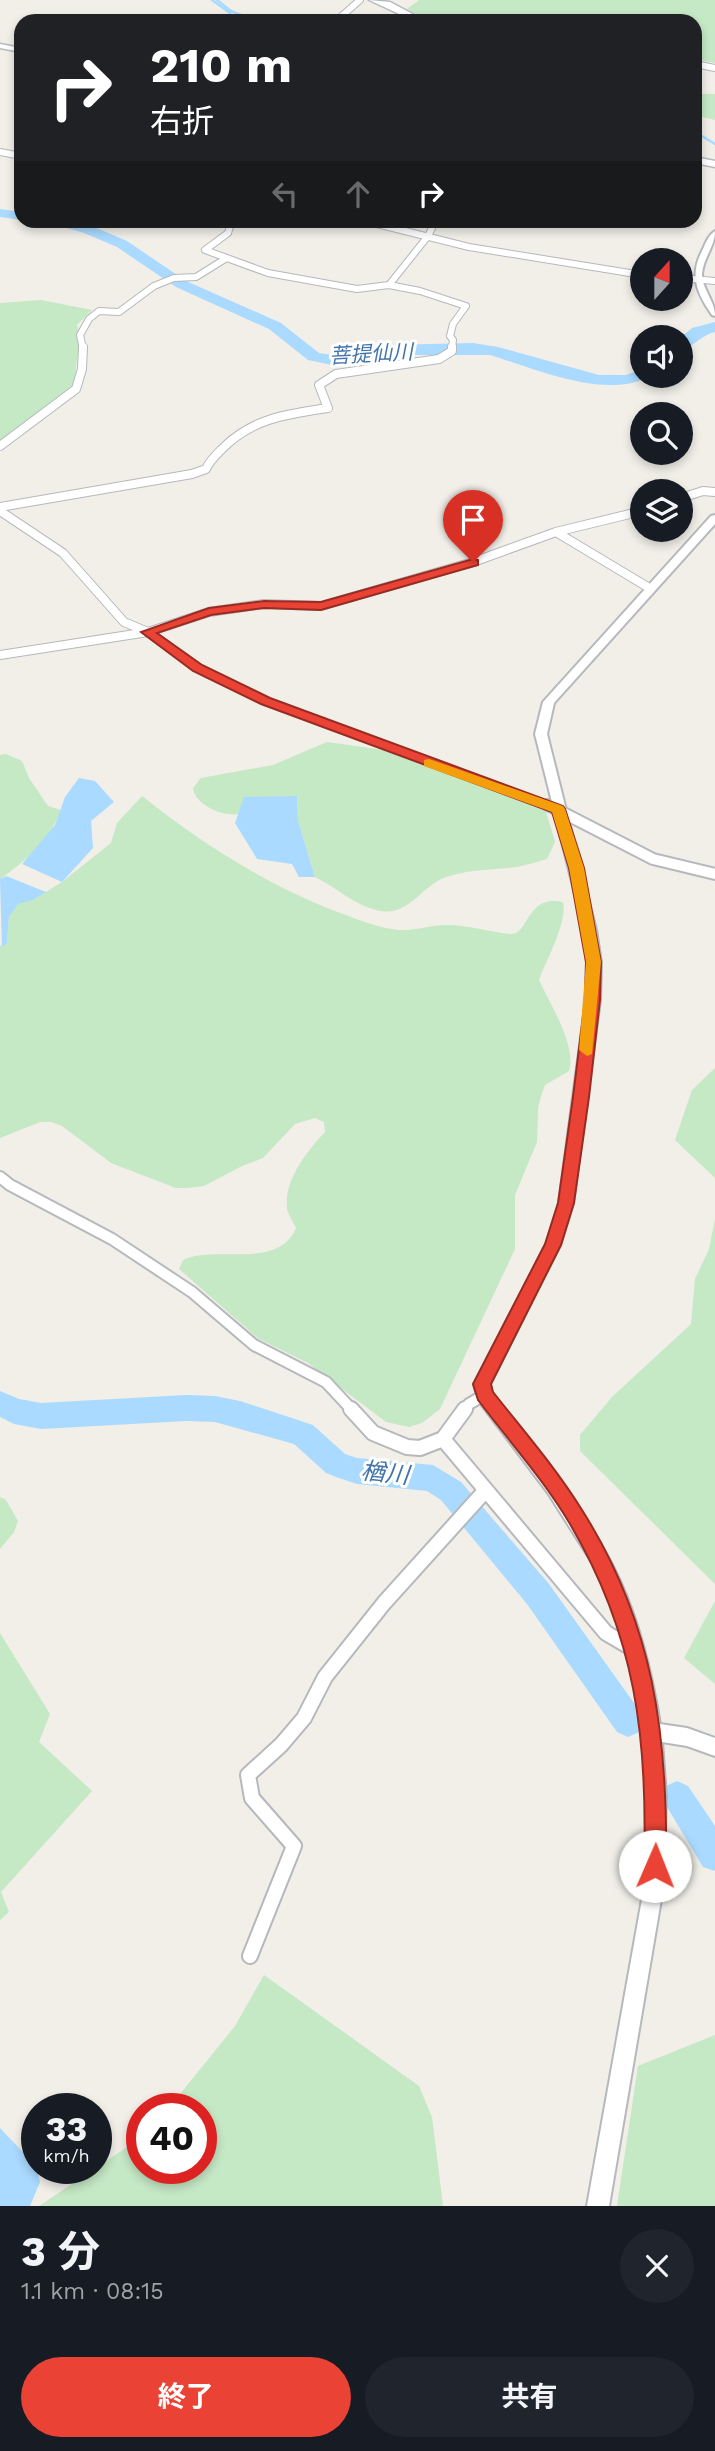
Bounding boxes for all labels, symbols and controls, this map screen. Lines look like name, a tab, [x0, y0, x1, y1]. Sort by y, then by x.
text: 210 m	[150, 36, 292, 94]
icon: right	[35, 42, 126, 133]
text: 右折	[150, 102, 214, 140]
icon: left	[266, 175, 304, 213]
icon: ahead	[339, 175, 377, 213]
icon: right	[412, 175, 450, 213]
north arrow	[630, 248, 693, 312]
map controls	[630, 248, 693, 542]
button: sound	[630, 325, 693, 388]
water label: 菩提仙川	[328, 339, 416, 368]
button: search	[630, 402, 693, 465]
button: layers	[630, 479, 693, 542]
pin	[443, 490, 503, 562]
icon: arrive	[454, 501, 492, 539]
water label: 楢川	[360, 1457, 413, 1490]
position arrow	[618, 1829, 692, 1903]
speed limit sign: 40	[126, 2093, 217, 2184]
text: 33	[46, 2108, 87, 2150]
text: km/h	[43, 2145, 90, 2166]
text: 3 分	[21, 2227, 100, 2276]
button: close	[620, 2229, 694, 2303]
text: 1.1 km · 08:15	[21, 2278, 164, 2305]
button: 終了	[21, 2357, 351, 2437]
button: 共有	[365, 2357, 694, 2437]

